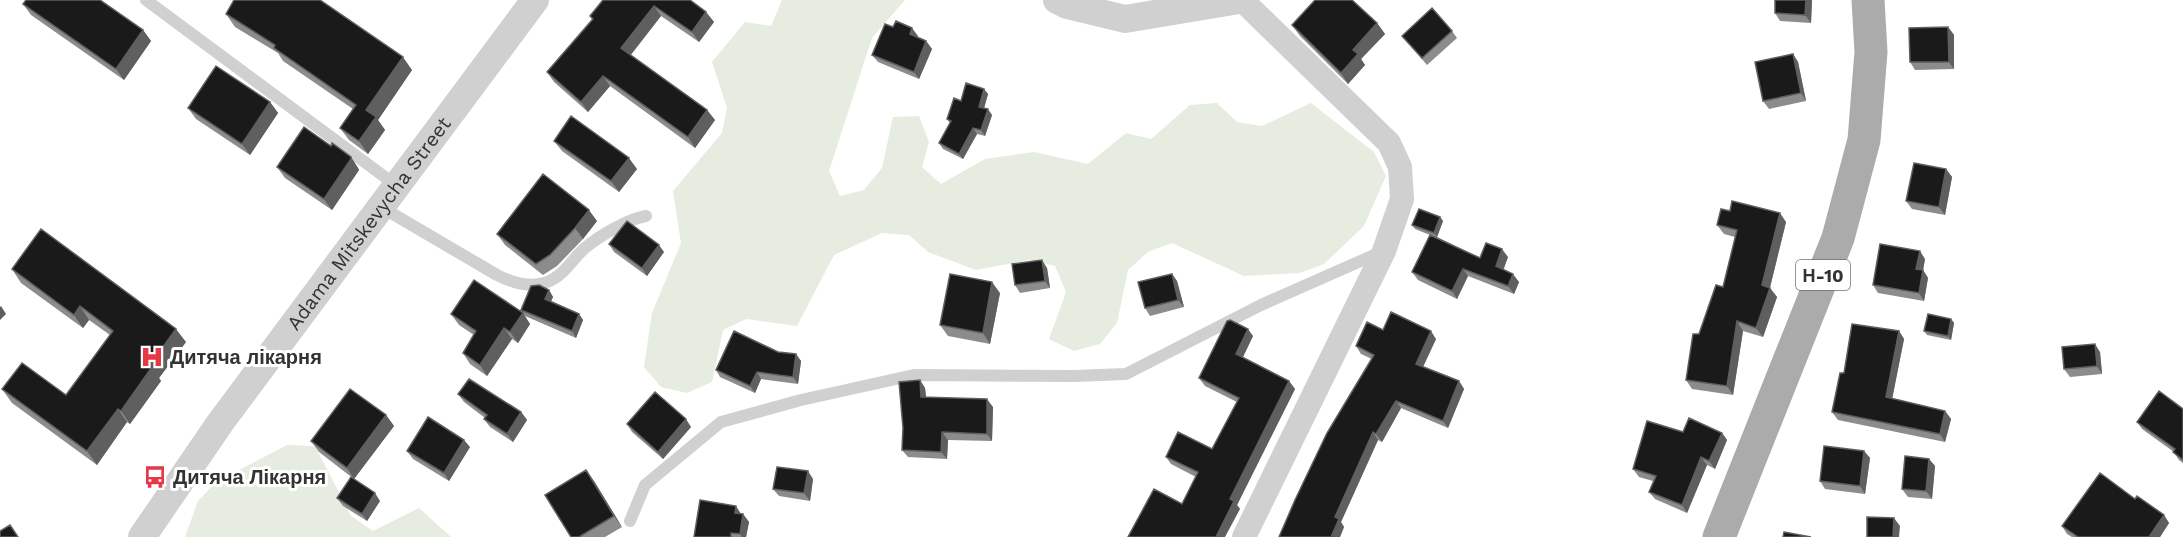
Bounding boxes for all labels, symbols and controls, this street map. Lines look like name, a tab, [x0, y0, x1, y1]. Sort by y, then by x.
street label: Adama Mitskevycha Street	[282, 112, 456, 335]
road number: Н-10	[1796, 260, 1850, 290]
hospital icon: Дитяча лікарня	[139, 344, 165, 370]
place label: Дитяча лікарня	[170, 345, 322, 369]
bus stop icon: Дитяча Лікарня	[142, 464, 168, 490]
place label: Дитяча Лікарня	[173, 465, 326, 489]

